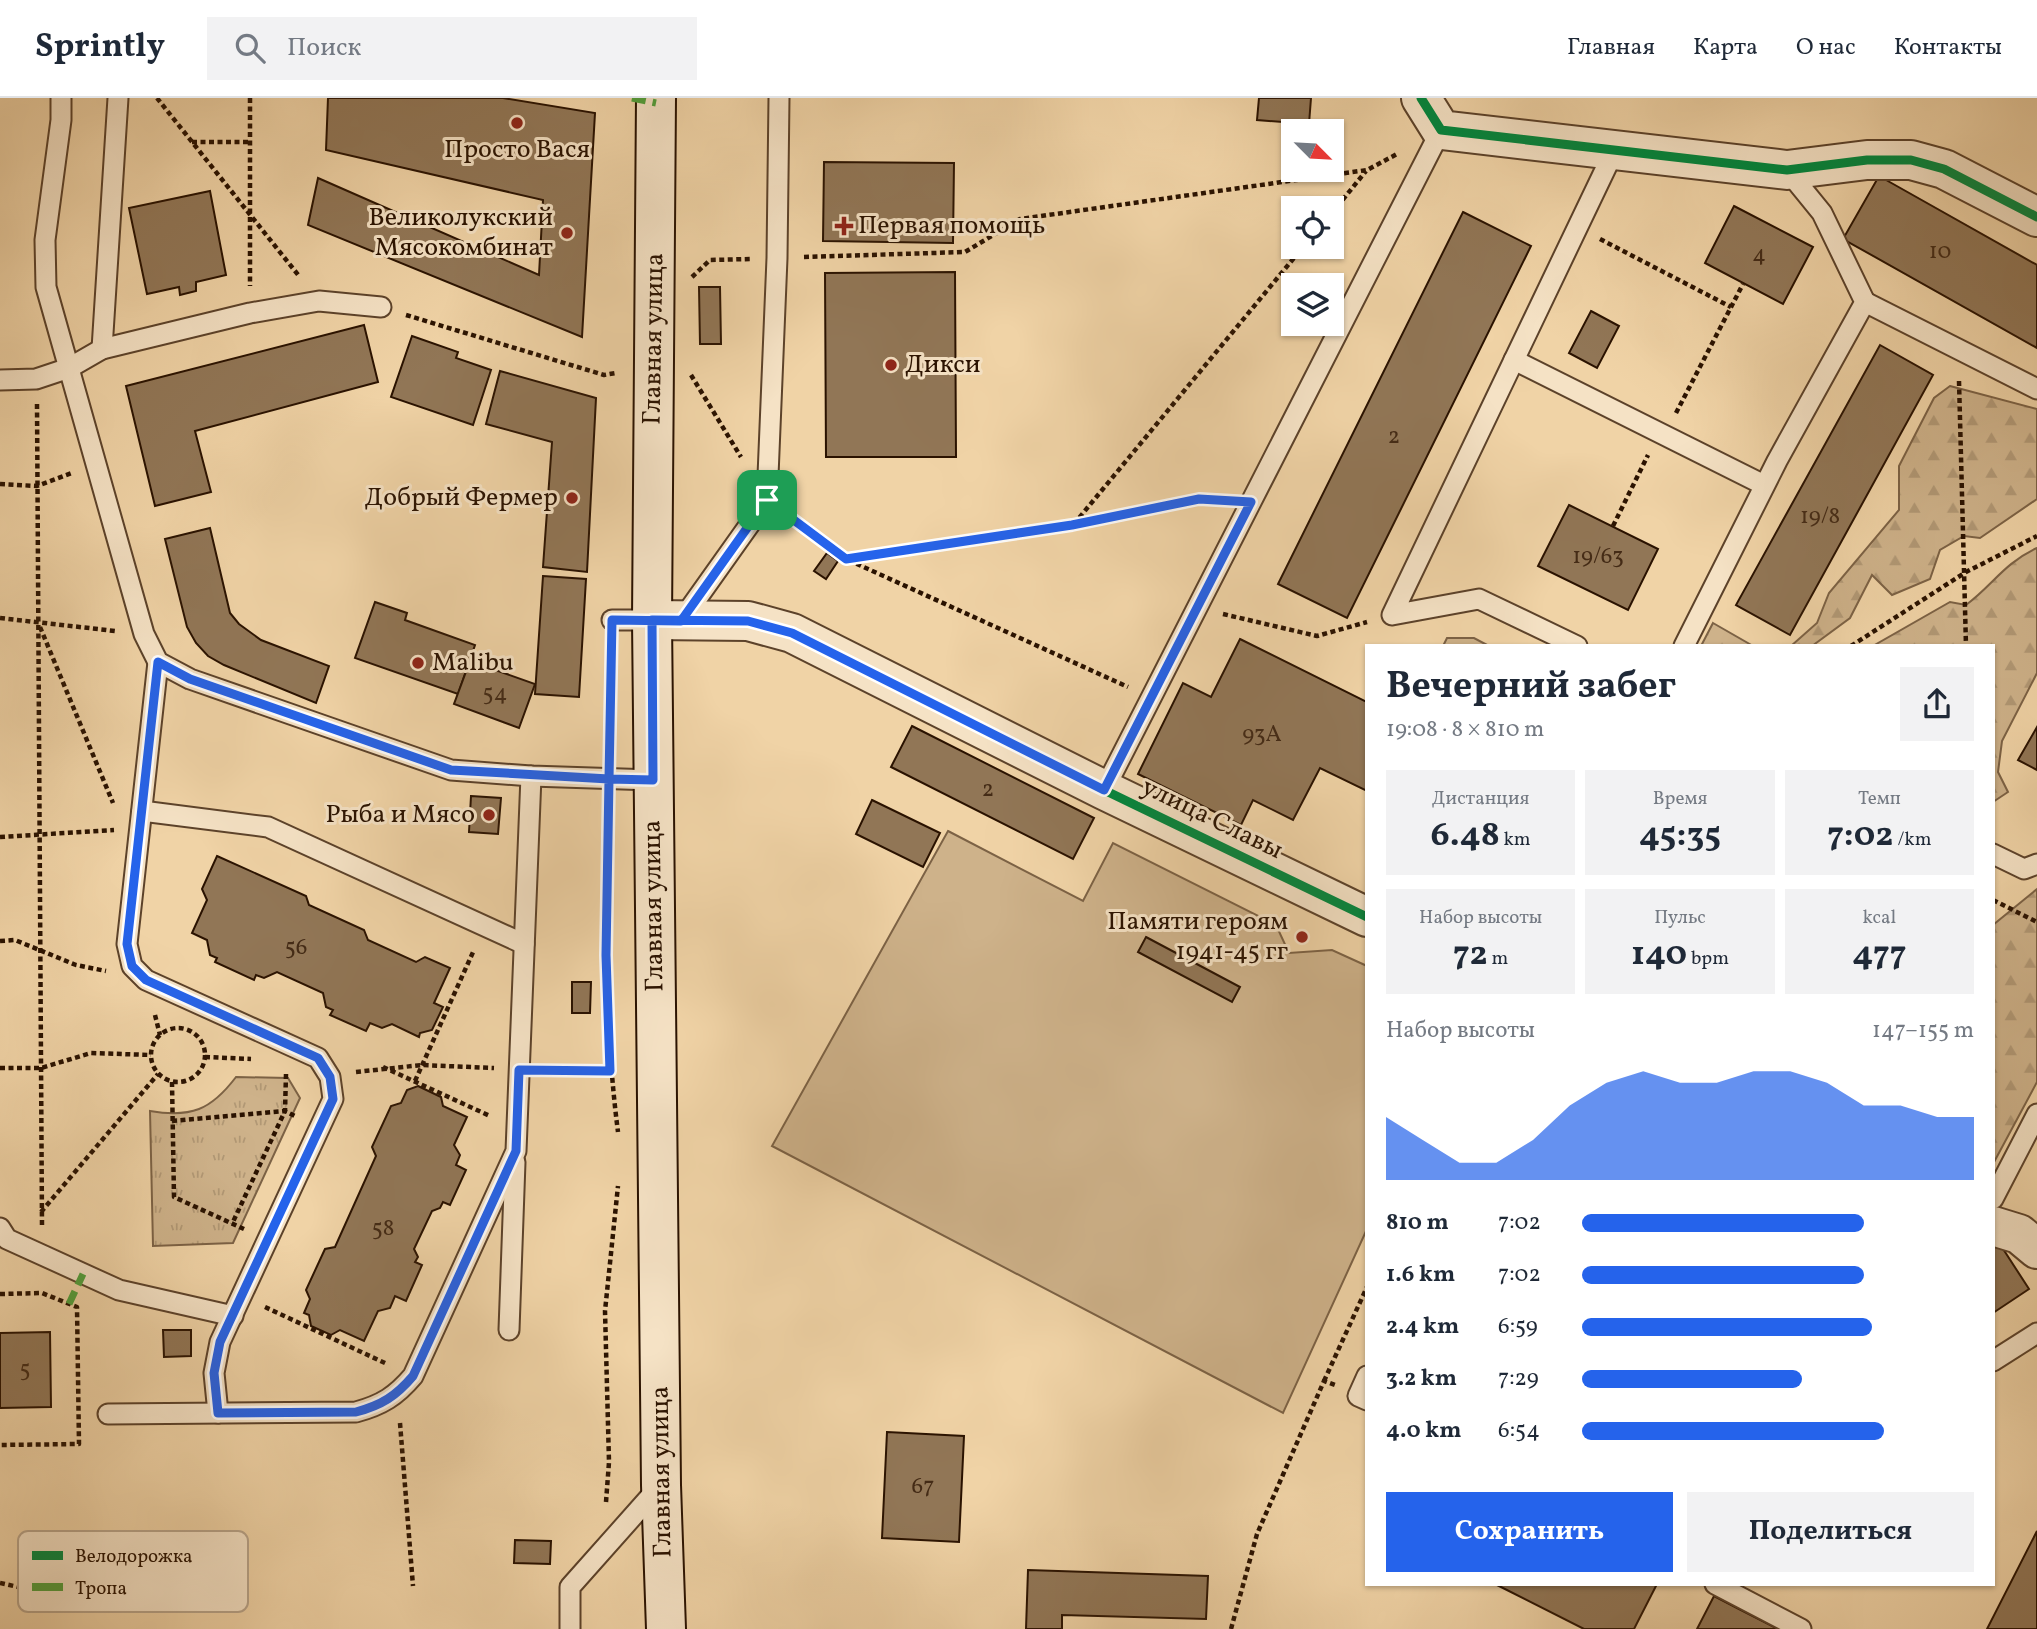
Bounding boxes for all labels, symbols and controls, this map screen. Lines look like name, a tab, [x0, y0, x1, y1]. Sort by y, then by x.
search box	[207, 17, 697, 80]
text: Sprintly	[35, 25, 165, 71]
icon: search	[231, 29, 269, 67]
text: Поиск	[287, 30, 361, 66]
text: Главная	[1567, 31, 1655, 65]
text: Карта	[1693, 31, 1758, 65]
text: О нас	[1796, 31, 1856, 65]
text: Контакты	[1894, 31, 2002, 65]
marker: Просто Вася	[509, 115, 525, 131]
north arrow	[1281, 119, 1344, 182]
map controls	[1281, 119, 1344, 336]
place label: Просто Вася	[444, 132, 590, 168]
button: locate	[1281, 196, 1344, 259]
place label: Великолукский Мясокомбинат	[369, 200, 553, 266]
place label: Первая помощь	[858, 208, 1045, 244]
marker: Первая помощь	[836, 218, 852, 234]
marker: Великолукский Мясокомбинат	[559, 225, 575, 241]
house number: 10	[1929, 236, 1951, 268]
house number: 4	[1752, 239, 1766, 271]
street label: Главная улица	[635, 253, 673, 425]
button: layers	[1281, 273, 1344, 336]
place label: Дикси	[905, 347, 981, 383]
marker: Дикси	[883, 357, 899, 373]
house number: 2	[1388, 421, 1400, 453]
pin	[737, 470, 797, 530]
place label: Добрый Фермер	[364, 480, 558, 516]
icon: arrive	[748, 481, 786, 519]
marker: Добрый Фермер	[564, 490, 580, 506]
house number: 19/8	[1800, 501, 1840, 533]
house number: 19/63	[1572, 541, 1624, 573]
place label: Malibu	[432, 645, 514, 681]
marker: Malibu	[410, 655, 426, 671]
text: Вечерний забег	[1386, 661, 1676, 714]
button: share	[1900, 667, 1974, 741]
house number: 54	[483, 678, 507, 710]
text: 19:08 · 8 × 810 m	[1386, 714, 1544, 746]
house number: 93А	[1242, 719, 1282, 751]
street label: улица Славы	[1135, 769, 1289, 869]
house number: 2	[982, 774, 994, 806]
text: Дистанция	[1432, 786, 1530, 812]
text: Время	[1653, 786, 1707, 812]
text: Темп	[1858, 786, 1901, 812]
place label: Рыба и Мясо	[325, 797, 475, 833]
marker: Рыба и Мясо	[481, 807, 497, 823]
text: 6.48	[1431, 812, 1500, 860]
text: 45:35	[1639, 812, 1721, 860]
text: 7:02	[1827, 812, 1894, 860]
street label: Главная улица	[635, 820, 673, 992]
text: km	[1500, 827, 1531, 853]
text: /km	[1894, 827, 1931, 853]
place label: Памяти героям 1941-45 гг	[1107, 904, 1288, 970]
text: Набор высоты	[1419, 905, 1542, 931]
text: Пульс	[1654, 905, 1706, 931]
text: kcal	[1862, 905, 1896, 931]
marker: Памяти героям 1941-45 гг	[1294, 929, 1310, 945]
text: 72	[1453, 931, 1488, 979]
text: 140	[1631, 931, 1687, 979]
text: 477	[1852, 931, 1906, 979]
house number: 56	[285, 932, 307, 964]
text: m	[1488, 946, 1508, 972]
text: bpm	[1687, 946, 1729, 972]
text: Набор высоты	[1386, 1015, 1535, 1047]
text: 147–155 m	[1872, 1015, 1974, 1047]
text: 810 m	[1386, 1207, 1449, 1239]
text: 7:02	[1498, 1207, 1541, 1239]
house number: 58	[372, 1213, 394, 1245]
text: 1.6 km	[1386, 1259, 1455, 1291]
text: 7:02	[1498, 1259, 1541, 1291]
text: 2.4 km	[1386, 1311, 1459, 1343]
text: 6:59	[1498, 1311, 1538, 1343]
house number: 5	[19, 1354, 31, 1386]
text: 3.2 km	[1386, 1363, 1457, 1395]
text: 7:29	[1498, 1363, 1539, 1395]
street label: Главная улица	[643, 1386, 681, 1558]
text: 4.0 km	[1386, 1415, 1461, 1447]
text: 6:54	[1498, 1415, 1540, 1447]
house number: 67	[912, 1471, 934, 1503]
button: Сохранить	[1386, 1492, 1673, 1572]
button: Поделиться	[1687, 1492, 1974, 1572]
legend	[18, 1531, 248, 1612]
text: Велодорожка	[75, 1544, 193, 1570]
text: Тропа	[75, 1576, 127, 1602]

